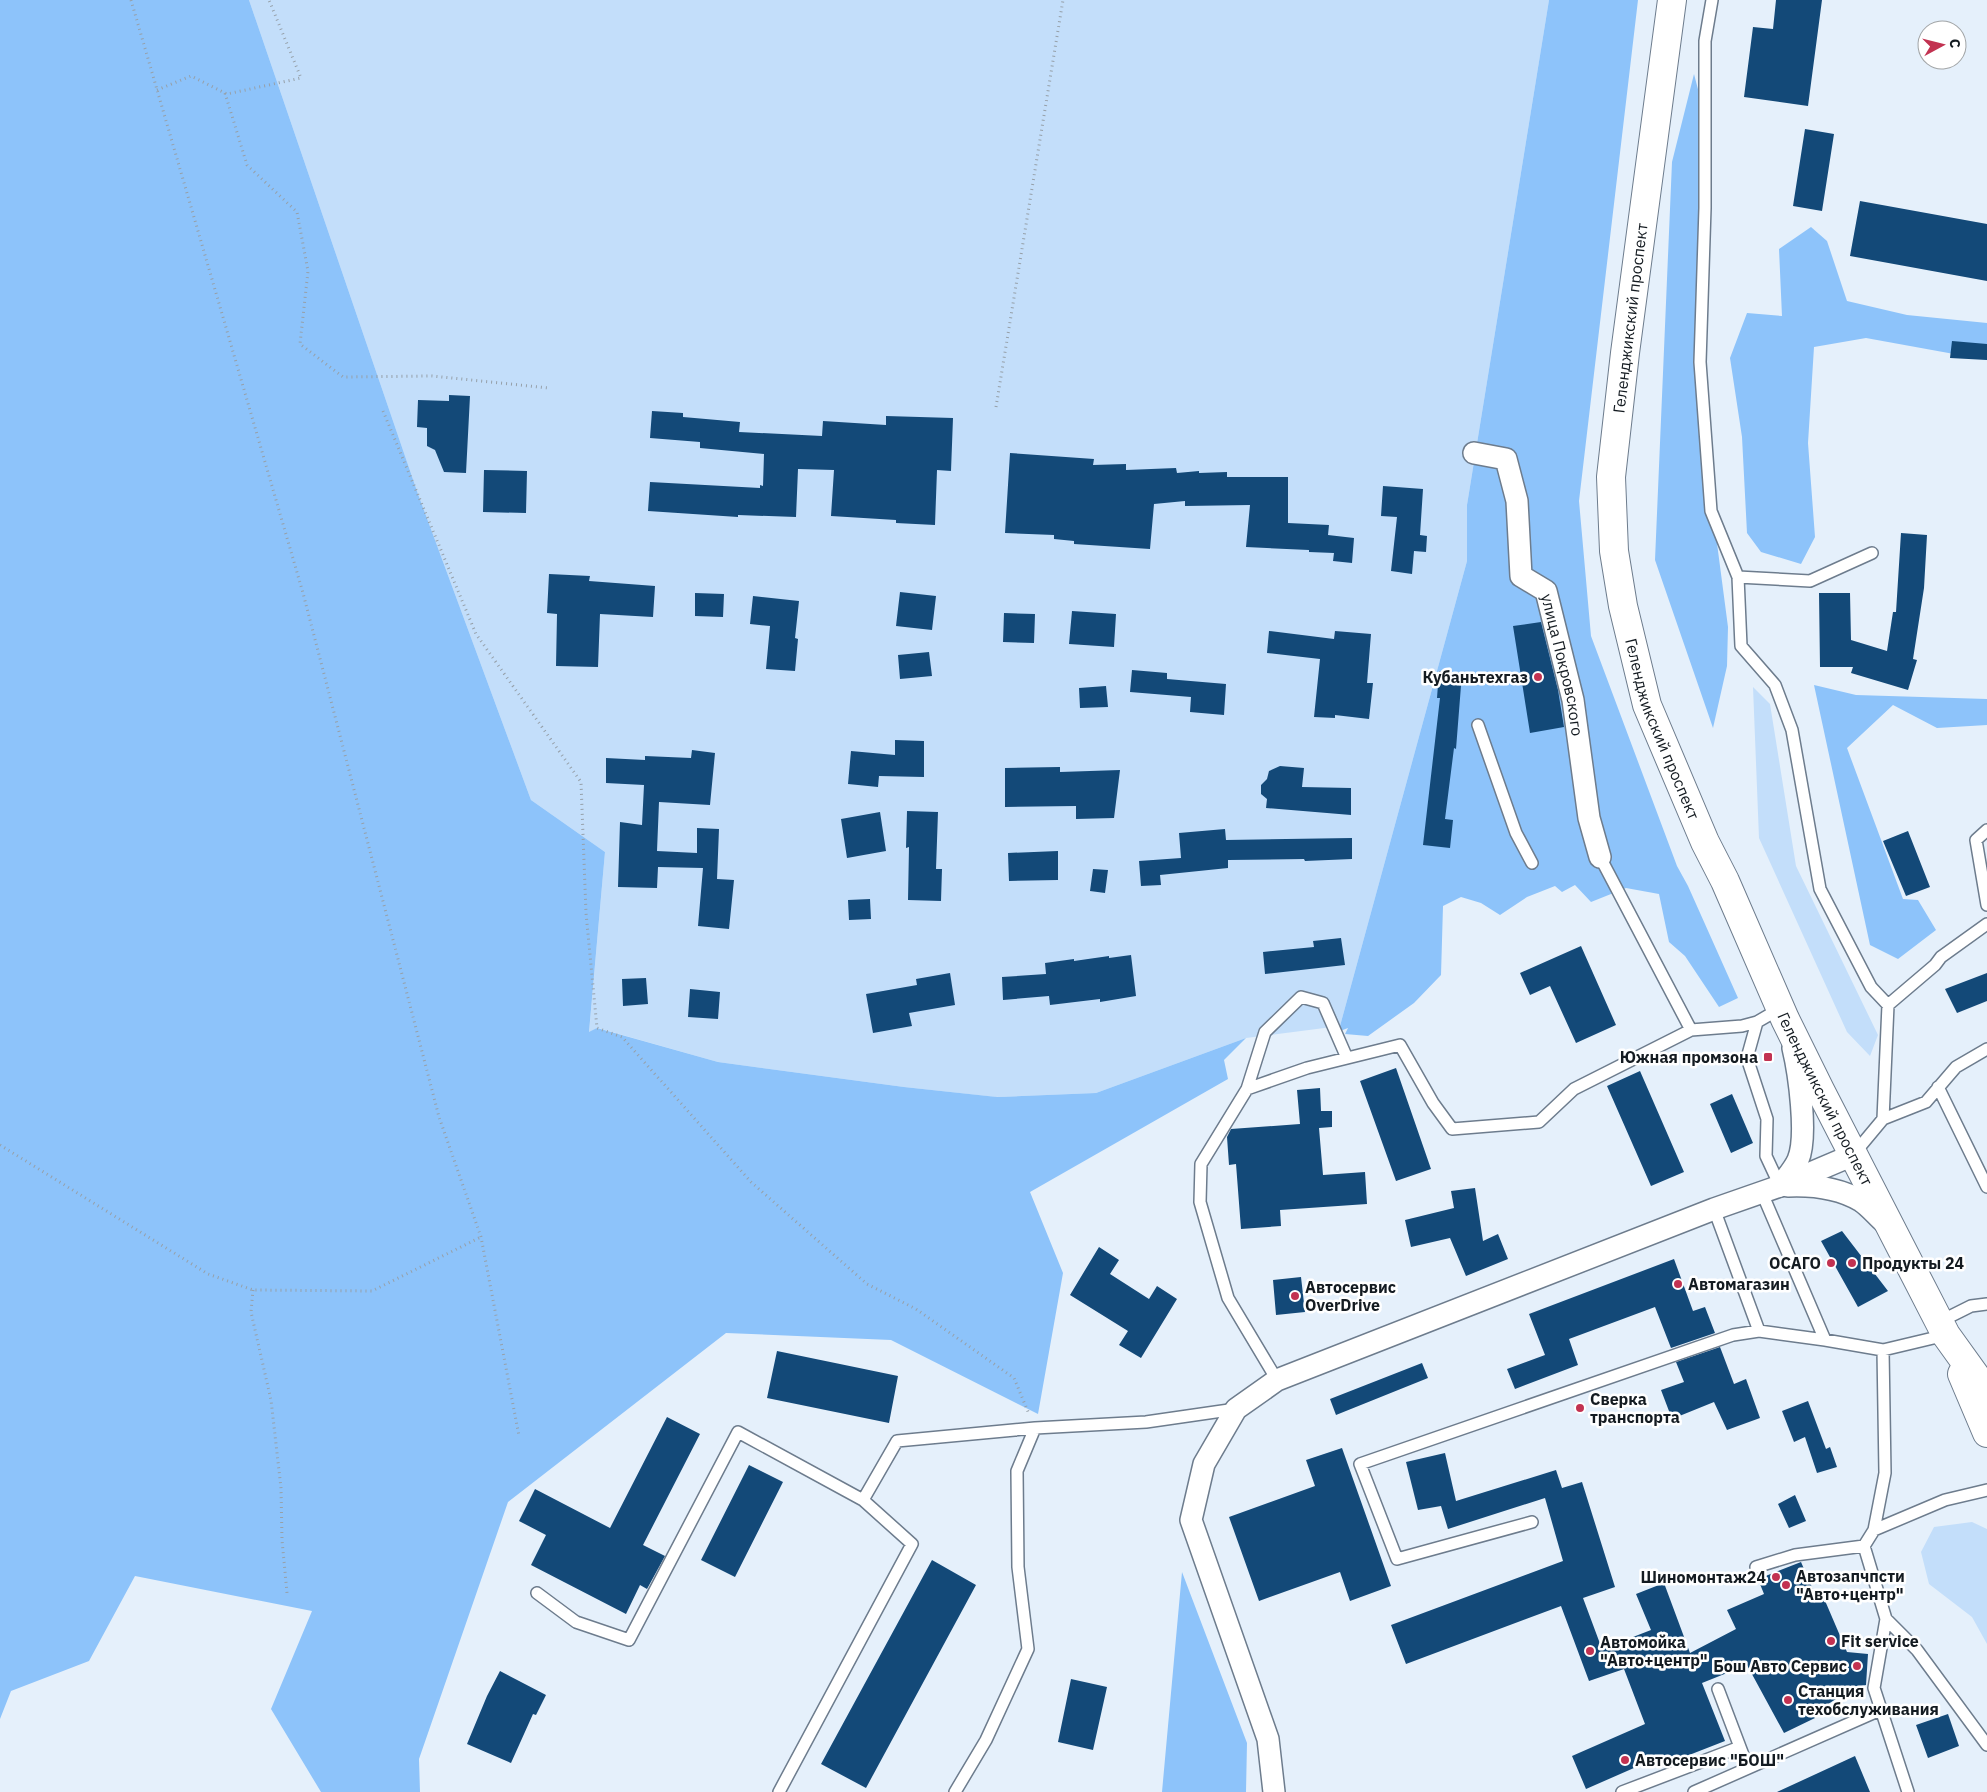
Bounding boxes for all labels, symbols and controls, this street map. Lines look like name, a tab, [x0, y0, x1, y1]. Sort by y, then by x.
north arrow	[1917, 20, 1967, 70]
text: С	[1945, 38, 1964, 49]
street label: Геленджикский проспект	[1608, 221, 1652, 414]
street label: улица Покровского	[1537, 592, 1588, 737]
street label: Геленджикский проспект	[1621, 636, 1704, 823]
place label: Кубаньтехгаз	[1423, 667, 1528, 687]
marker: Кубаньтехгаз	[1532, 671, 1544, 683]
street label: Геленджикский проспект	[1773, 1009, 1878, 1189]
place label: Южная промзона	[1620, 1047, 1758, 1067]
marker: Южная промзона	[1762, 1051, 1774, 1063]
place label: ОСАГО	[1769, 1253, 1821, 1273]
place label: Продукты 24	[1862, 1253, 1965, 1273]
marker: ОСАГО	[1825, 1257, 1837, 1269]
marker: Продукты 24	[1846, 1257, 1858, 1269]
place label: Автомагазин	[1688, 1274, 1790, 1294]
place label: Автосервис OverDrive	[1305, 1277, 1396, 1315]
marker: Автомагазин	[1672, 1278, 1684, 1290]
marker: Автосервис OverDrive	[1289, 1290, 1301, 1302]
place label: Сверка транспорта	[1590, 1389, 1680, 1427]
marker: Сверка транспорта	[1574, 1402, 1586, 1414]
place label: Автозапчпсти "Авто+центр"	[1796, 1566, 1905, 1604]
place label: Шиномонтаж24	[1641, 1567, 1766, 1587]
marker: Шиномонтаж24	[1770, 1571, 1782, 1583]
marker: Автозапчпсти "Авто+центр"	[1780, 1579, 1792, 1591]
place label: Fit service	[1841, 1631, 1919, 1651]
place label: Автомойка "Авто+центр"	[1600, 1632, 1708, 1670]
marker: Fit service	[1825, 1635, 1837, 1647]
marker: Автомойка "Авто+центр"	[1584, 1645, 1596, 1657]
place label: Бош Авто Сервис	[1713, 1656, 1847, 1676]
marker: Бош Авто Сервис	[1851, 1660, 1863, 1672]
place label: Станция техобслуживания	[1798, 1681, 1939, 1719]
marker: Станция техобслуживания	[1782, 1694, 1794, 1706]
place label: Автосервис "БОШ"	[1635, 1750, 1784, 1770]
marker: Автосервис "БОШ"	[1619, 1754, 1631, 1766]

